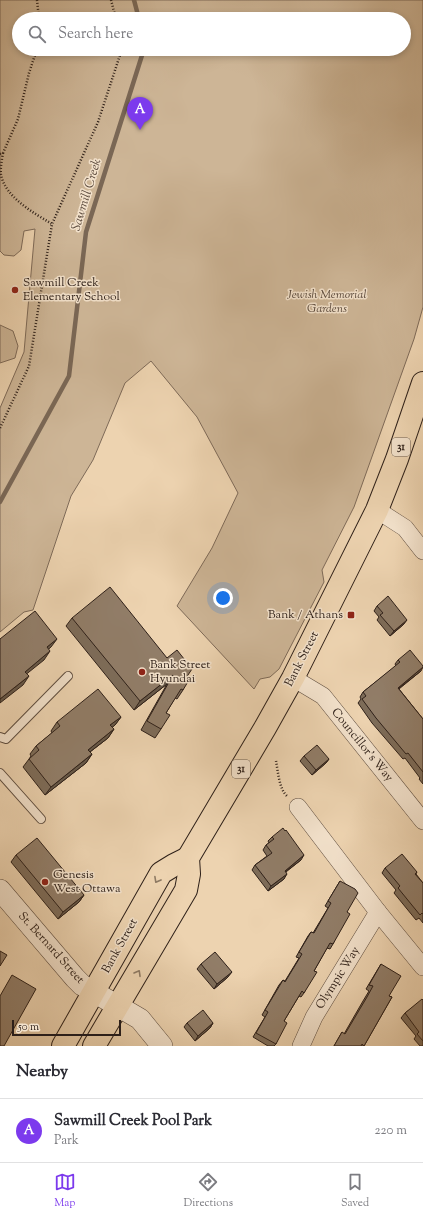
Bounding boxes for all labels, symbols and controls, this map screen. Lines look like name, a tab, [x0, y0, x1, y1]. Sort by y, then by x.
search box	[12, 12, 411, 56]
icon: search	[26, 23, 48, 45]
text: Search here	[58, 24, 133, 45]
pin: A	[127, 97, 153, 130]
water label: Sawmill Creek	[68, 157, 107, 233]
place label: Sawmill Creek Elementary School	[23, 274, 120, 306]
marker: Sawmill Creek Elementary School	[10, 285, 20, 295]
park label: Jewish Memorial Gardens	[286, 286, 367, 318]
road number: 31	[392, 438, 410, 456]
your location	[213, 588, 233, 608]
place label: Bank / Athans	[268, 606, 343, 624]
marker: Bank / Athans	[346, 610, 356, 620]
street label: Bank Street	[280, 628, 324, 690]
place label: Bank Street Hyundai	[150, 656, 210, 688]
marker: Bank Street Hyundai	[137, 667, 147, 677]
street label: Councillor's Way	[327, 704, 397, 786]
road number: 31	[232, 760, 250, 778]
place label: Genesis West Ottawa	[53, 866, 121, 898]
one-way arrow	[155, 876, 162, 883]
marker: Genesis West Ottawa	[40, 877, 50, 887]
street label: St. Bernard Street	[14, 908, 88, 988]
street label: Bank Street	[98, 915, 142, 977]
street label: Olympic Way	[312, 943, 365, 1013]
one-way arrow	[133, 970, 140, 977]
scale bar	[12, 1018, 121, 1037]
text: 50 m	[18, 1019, 39, 1035]
text: Nearby	[16, 1060, 68, 1084]
text: Sawmill Creek Pool Park	[54, 1111, 212, 1132]
text: A	[24, 1122, 34, 1140]
text: 220 m	[374, 1122, 407, 1140]
text: Park	[54, 1132, 79, 1150]
tab: Map	[54, 1171, 76, 1211]
tab: Directions	[184, 1171, 233, 1211]
tab: Saved	[341, 1171, 369, 1211]

